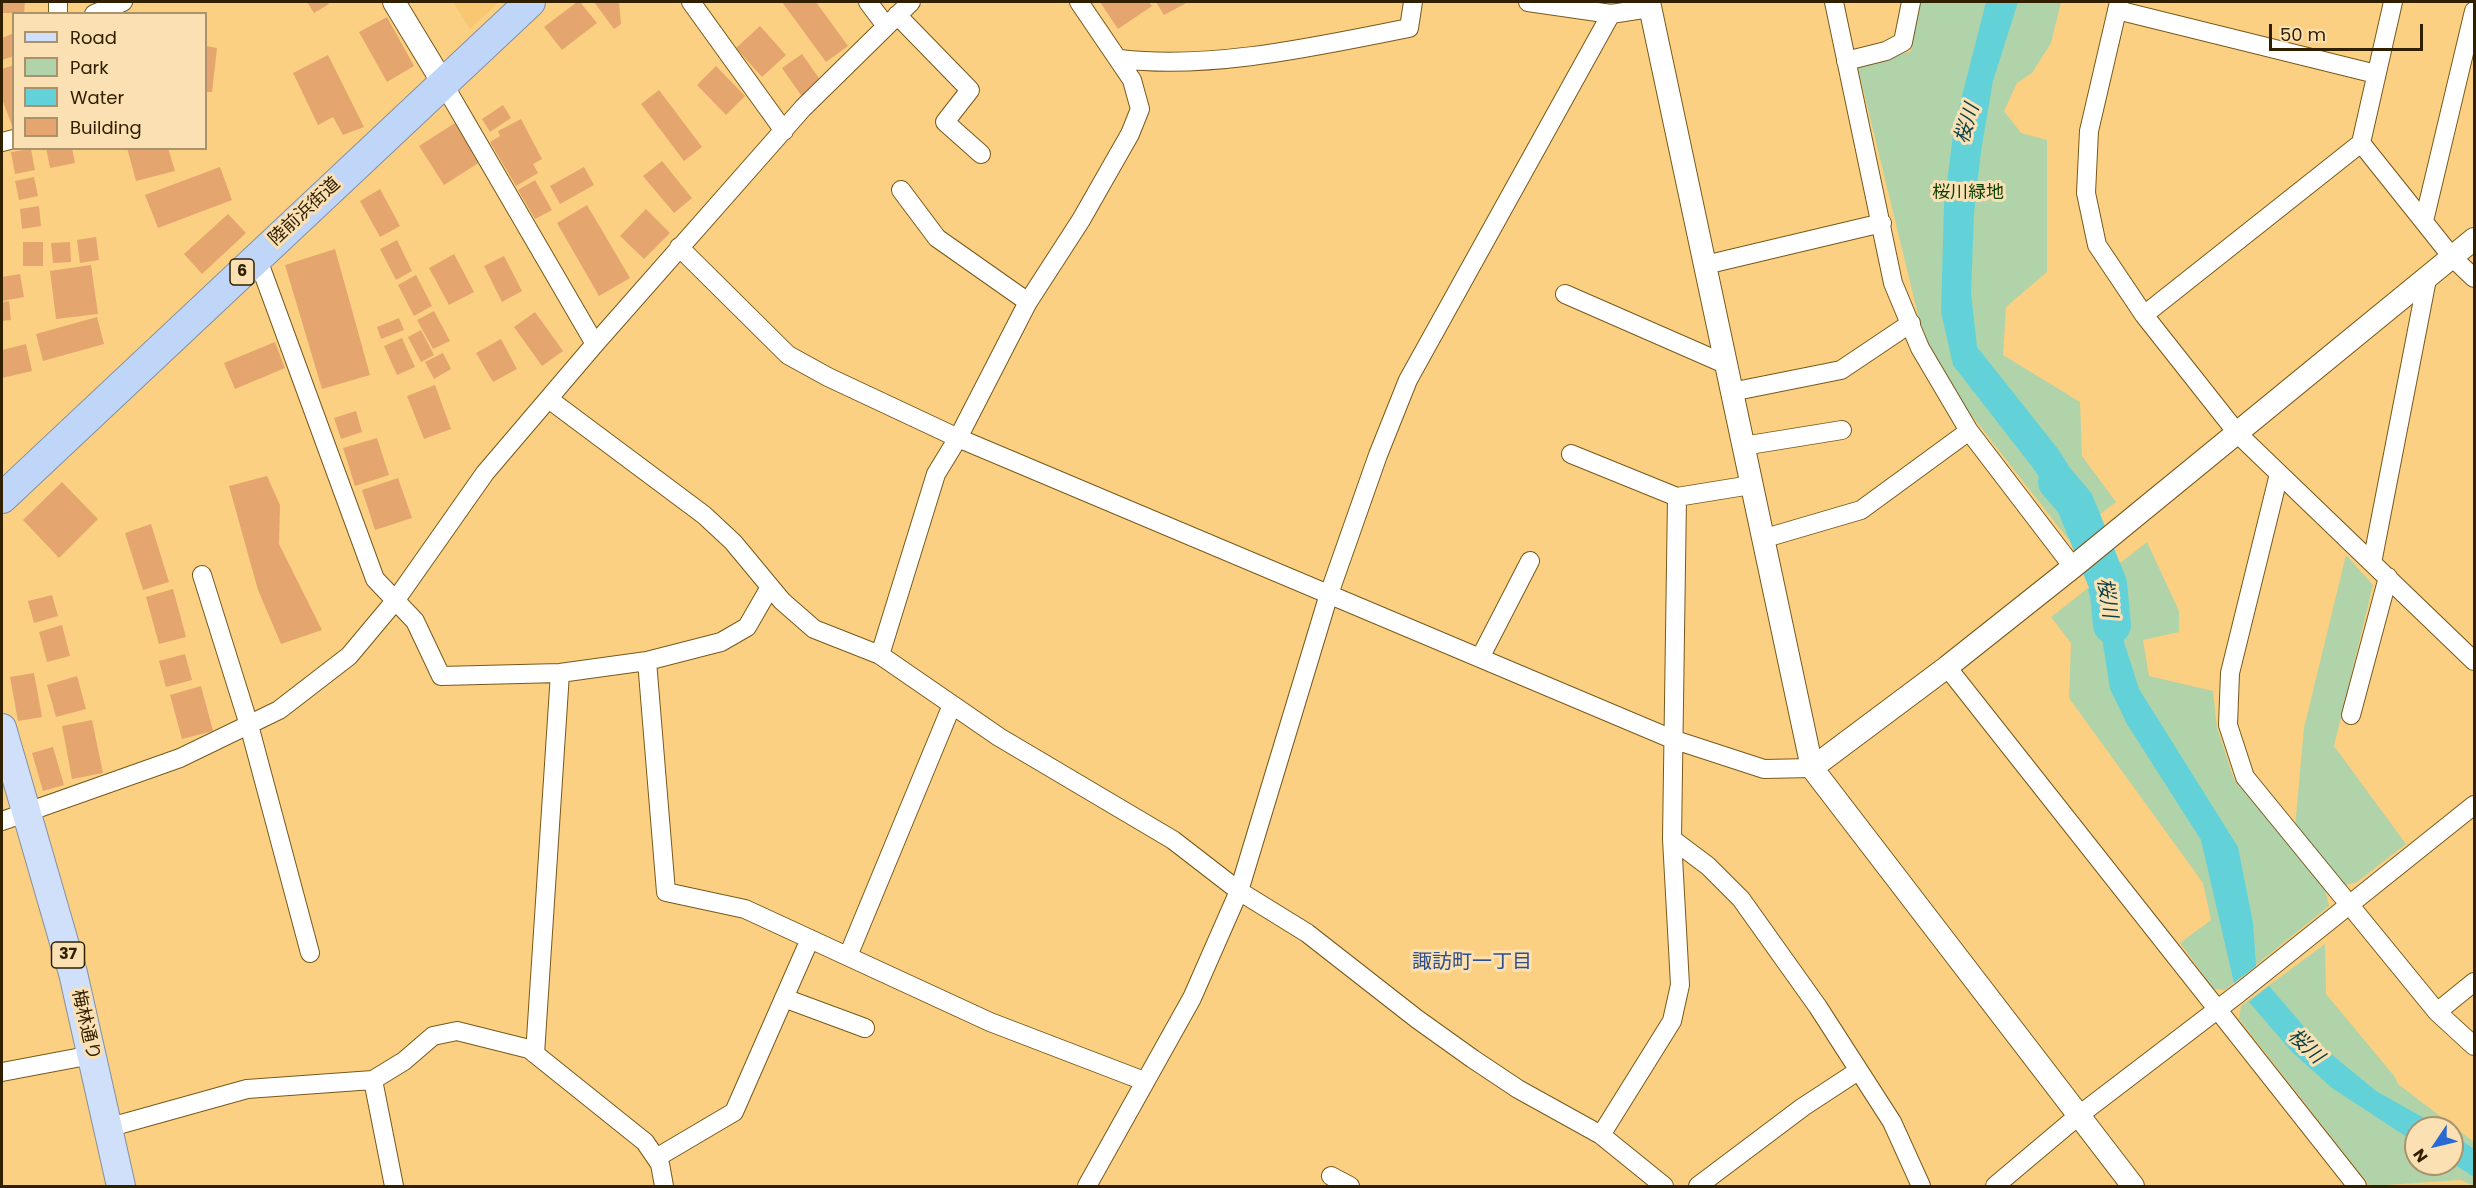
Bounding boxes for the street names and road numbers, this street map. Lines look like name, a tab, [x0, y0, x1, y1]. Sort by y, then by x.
street label: 陸前浜街道	[265, 173, 345, 251]
road number: 6	[230, 259, 254, 285]
road number: 37	[52, 942, 84, 968]
street label: 梅林通り	[66, 987, 104, 1063]

